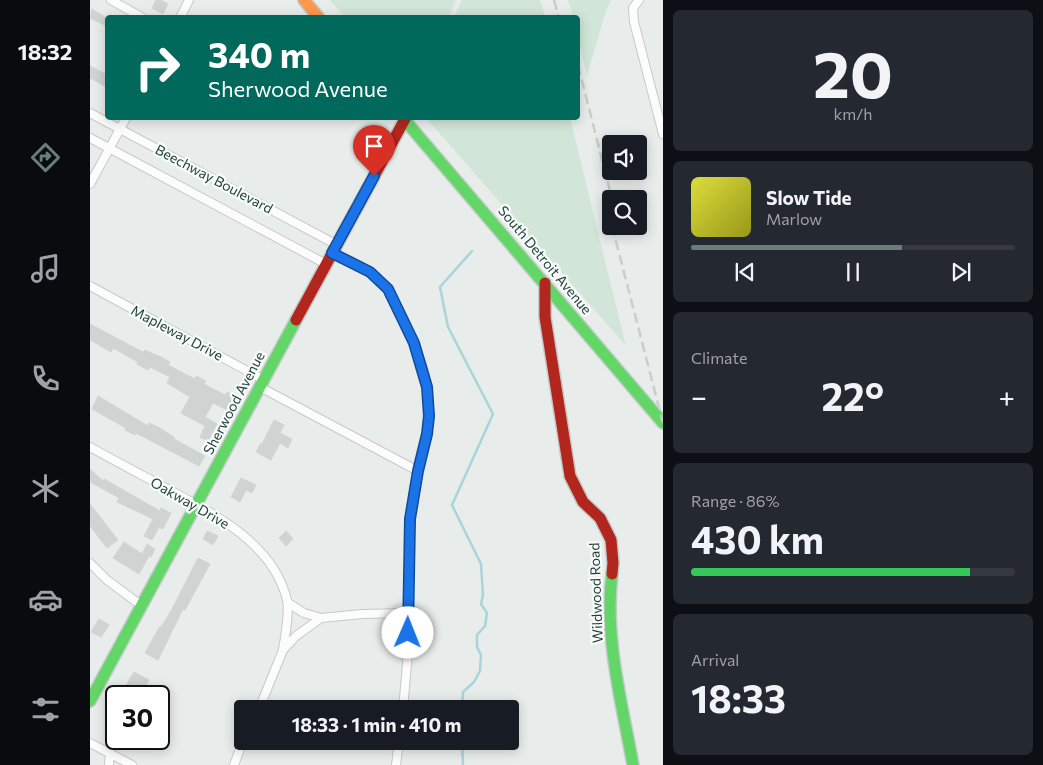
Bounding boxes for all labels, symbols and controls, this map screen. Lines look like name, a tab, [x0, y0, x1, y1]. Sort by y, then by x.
text: 340 m	[208, 32, 310, 75]
text: 20	[813, 32, 893, 111]
icon: right	[125, 35, 190, 100]
text: 18:32	[18, 38, 72, 65]
text: Sherwood Avenue	[208, 75, 388, 102]
text: km/h	[834, 104, 872, 123]
pin	[353, 125, 395, 176]
icon: arrive	[360, 132, 388, 160]
map controls	[602, 135, 647, 235]
button: sound	[602, 135, 647, 180]
icon: directions	[28, 140, 63, 175]
street label: Beechway Boulevard	[153, 140, 276, 217]
text: Slow Tide	[766, 186, 852, 209]
button: search	[602, 190, 647, 235]
street label: South Detroit Avenue	[495, 202, 596, 317]
text: Marlow	[766, 209, 822, 228]
icon: music	[28, 251, 63, 286]
icon: previous	[731, 258, 759, 286]
icon: pause	[839, 258, 867, 286]
icon: next	[947, 258, 975, 286]
street label: Mapleway Drive	[128, 301, 226, 364]
street label: Sherwood Avenue	[199, 348, 268, 457]
text: Climate	[691, 348, 747, 367]
icon: phone	[28, 361, 63, 396]
text: 22°	[821, 372, 884, 419]
text: −	[691, 379, 707, 413]
text: +	[999, 379, 1015, 413]
icon: climate	[28, 471, 63, 506]
street label: Oakway Drive	[148, 473, 233, 532]
text: Range · 86%	[691, 491, 780, 510]
text: 430 km	[691, 515, 824, 562]
street label: Wildwood Road	[585, 542, 606, 644]
icon: car	[28, 582, 63, 617]
position arrow	[381, 606, 433, 658]
text: Arrival	[691, 650, 739, 669]
text: 18:33	[691, 674, 786, 721]
speed limit sign: 30	[105, 685, 170, 750]
icon: filters	[28, 692, 63, 727]
text: 18:33 · 1 min · 410 m	[292, 713, 461, 736]

